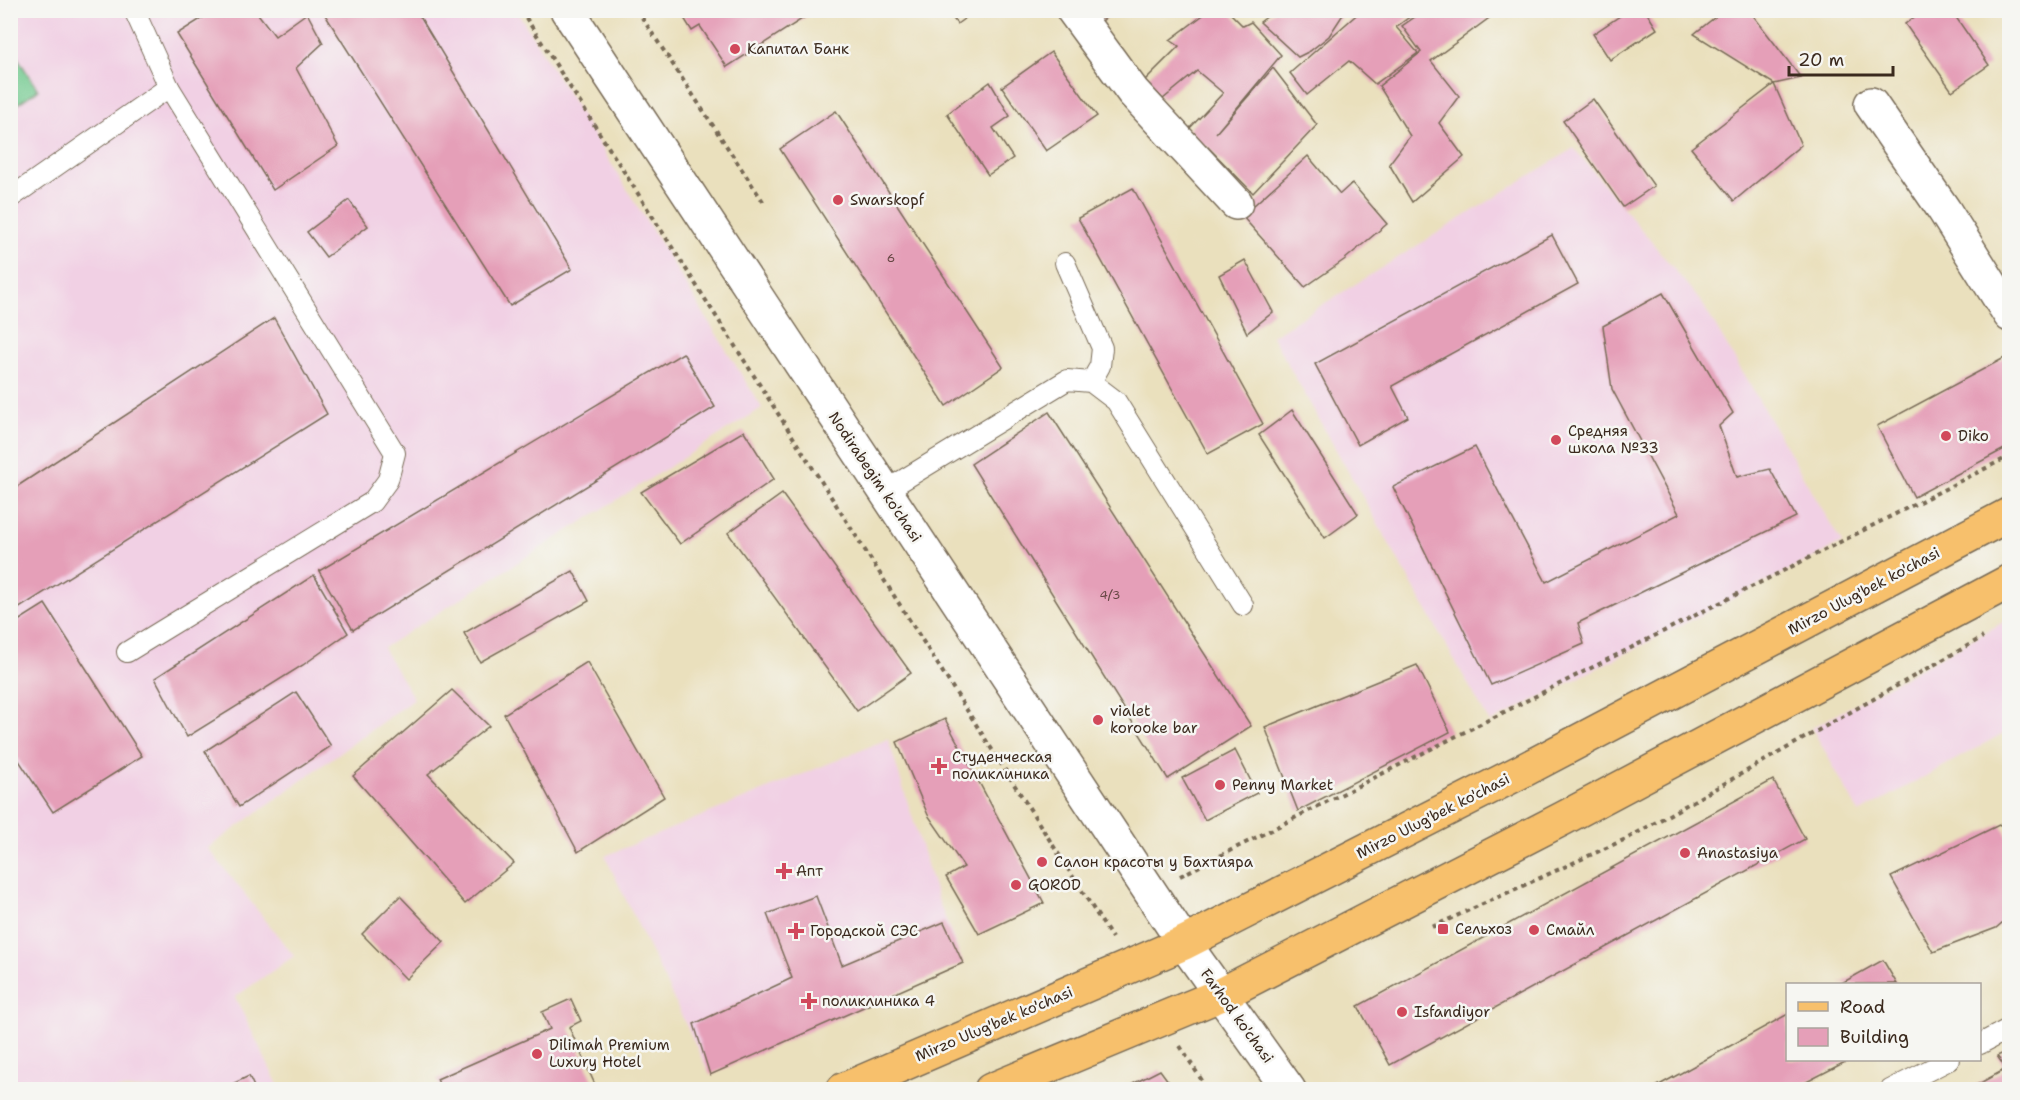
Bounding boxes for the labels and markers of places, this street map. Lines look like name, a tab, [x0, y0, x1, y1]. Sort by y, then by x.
place label: Капитал Банк	[747, 39, 849, 59]
marker: Капитал Банк	[728, 42, 742, 56]
place label: Swarskopf	[850, 190, 925, 210]
marker: Swarskopf	[831, 193, 845, 207]
place label: Средняя школа №33	[1568, 421, 1659, 458]
place label: Diko	[1958, 426, 1989, 446]
marker: Diko	[1939, 429, 1953, 443]
marker: Средняя школа №33	[1549, 433, 1563, 447]
place label: vialet korooke bar	[1110, 701, 1198, 738]
marker: vialet korooke bar	[1091, 713, 1105, 727]
place label: Студенческая поликлиника	[952, 747, 1052, 784]
marker: Студенческая поликлиника	[930, 757, 948, 775]
place label: Penny Market	[1232, 775, 1333, 795]
marker: Penny Market	[1213, 778, 1227, 792]
place label: Anastasiya	[1697, 843, 1779, 863]
marker: Anastasiya	[1678, 846, 1692, 860]
place label: Салон красоты у Бахтияра	[1054, 852, 1254, 872]
marker: Салон красоты у Бахтияра	[1035, 855, 1049, 869]
place label: Апт	[796, 861, 823, 881]
marker: Апт	[777, 864, 791, 878]
place label: GOROD	[1028, 875, 1081, 895]
marker: GOROD	[1009, 878, 1023, 892]
place label: Сельхоз	[1455, 919, 1512, 939]
place label: Смайл	[1546, 920, 1595, 940]
place label: Городской СЭС	[810, 921, 918, 941]
marker: Городской СЭС	[787, 922, 805, 940]
marker: Сельхоз	[1436, 922, 1450, 936]
marker: Смайл	[1527, 923, 1541, 937]
place label: поликлиника 4	[822, 991, 935, 1011]
marker: поликлиника 4	[800, 992, 818, 1010]
place label: Isfandiyor	[1414, 1002, 1490, 1022]
marker: Isfandiyor	[1395, 1005, 1409, 1019]
place label: Dilimah Premium Luxury Hotel	[549, 1035, 670, 1072]
marker: Dilimah Premium Luxury Hotel	[530, 1047, 544, 1061]

